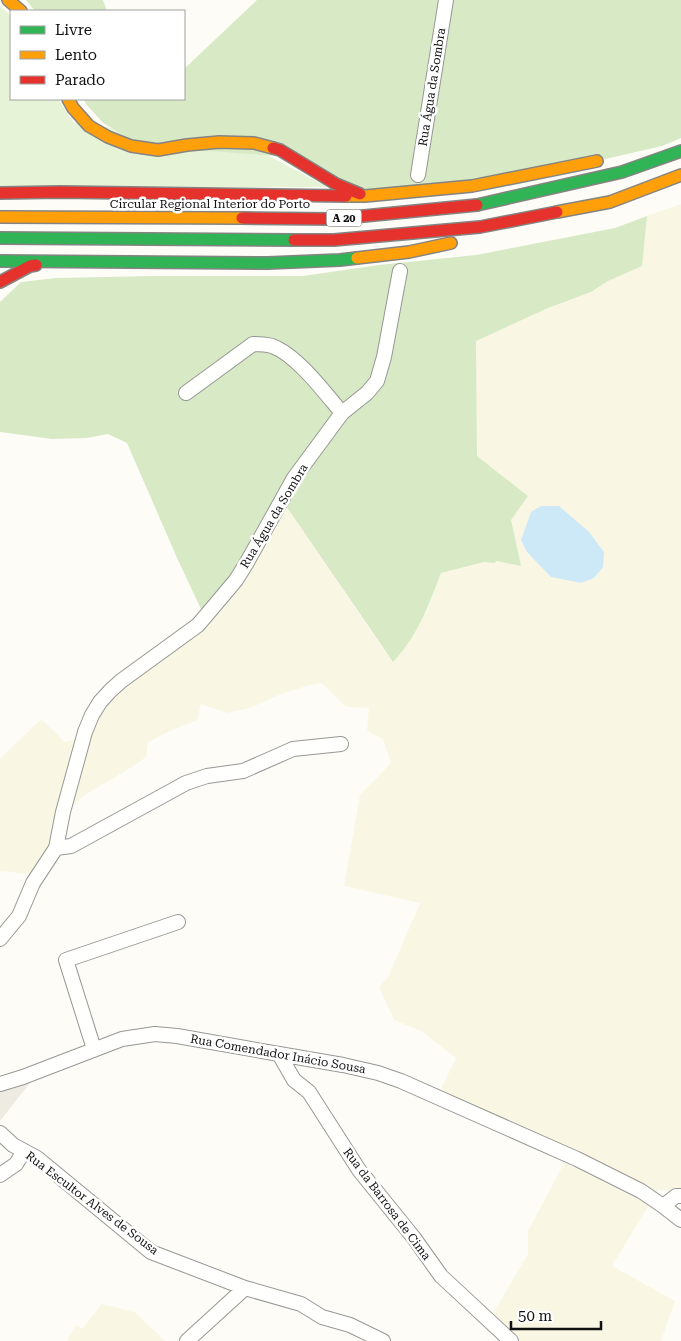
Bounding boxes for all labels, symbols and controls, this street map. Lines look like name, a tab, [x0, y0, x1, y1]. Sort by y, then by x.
legend	[10, 10, 185, 100]
text: Livre	[55, 21, 92, 39]
street label: Rua Água da Sombra	[416, 26, 448, 147]
text: Lento	[55, 46, 97, 64]
text: Parado	[55, 71, 105, 89]
street label: Circular Regional Interior do Porto	[110, 197, 310, 211]
road number: A 20	[326, 210, 362, 227]
street label: Rua Água da Sombra	[237, 461, 311, 571]
street label: Rua Comendador Inácio Sousa	[189, 1032, 367, 1076]
street label: Rua da Barrosa de Cima	[340, 1145, 434, 1263]
street label: Rua Escultor Alves de Sousa	[23, 1149, 161, 1258]
scale bar	[511, 1298, 601, 1330]
text: 50 m	[518, 1307, 553, 1325]

